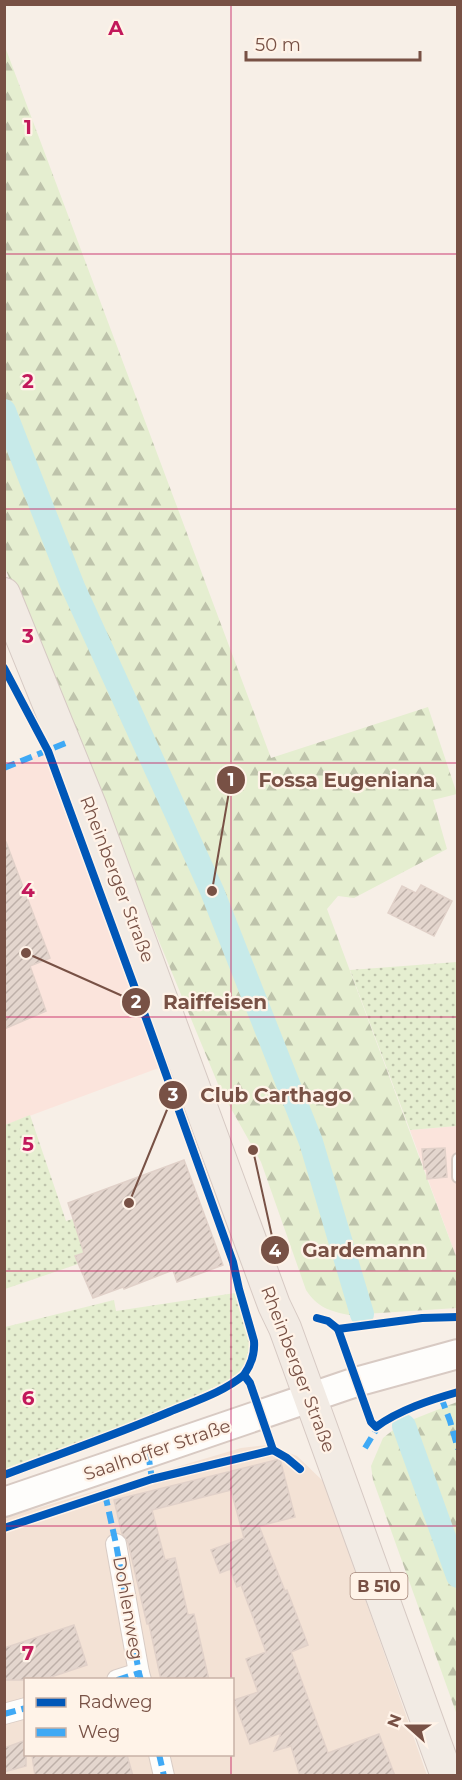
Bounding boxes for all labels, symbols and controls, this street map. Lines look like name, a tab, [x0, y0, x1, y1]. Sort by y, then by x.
text: A	[107, 16, 124, 40]
scale bar	[246, 24, 420, 62]
text: 50 m	[255, 34, 301, 56]
text: 1	[24, 115, 32, 139]
text: 2	[22, 369, 34, 393]
text: 3	[21, 624, 34, 648]
callout: Fossa Eugeniana	[216, 761, 447, 799]
text: Fossa Eugeniana	[259, 768, 435, 792]
text: 1	[227, 769, 235, 791]
street label: Rheinberger Straße	[75, 793, 159, 966]
text: 4	[21, 878, 35, 902]
callout: Raiffeisen	[121, 983, 279, 1021]
text: Raiffeisen	[163, 990, 267, 1014]
text: 2	[131, 991, 142, 1013]
callout: Club Carthago	[158, 1076, 364, 1114]
text: Club Carthago	[200, 1083, 352, 1107]
text: 3	[167, 1084, 179, 1106]
text: 5	[22, 1132, 34, 1156]
callout: Gardemann	[260, 1231, 438, 1269]
text: Gardemann	[302, 1238, 426, 1262]
text: 4	[269, 1240, 282, 1262]
street label: Rheinberger Straße	[256, 1283, 340, 1456]
text: 6	[22, 1386, 35, 1410]
street label: Saalhoffer Straße	[81, 1415, 233, 1485]
street label: Dohlenweg	[108, 1554, 148, 1662]
road number: B 510	[350, 1573, 407, 1599]
text: 7	[22, 1641, 34, 1665]
legend	[24, 1678, 234, 1756]
text: Radweg	[78, 1691, 153, 1713]
north arrow	[378, 1696, 438, 1756]
text: N	[383, 1711, 406, 1730]
text: Weg	[78, 1721, 120, 1743]

